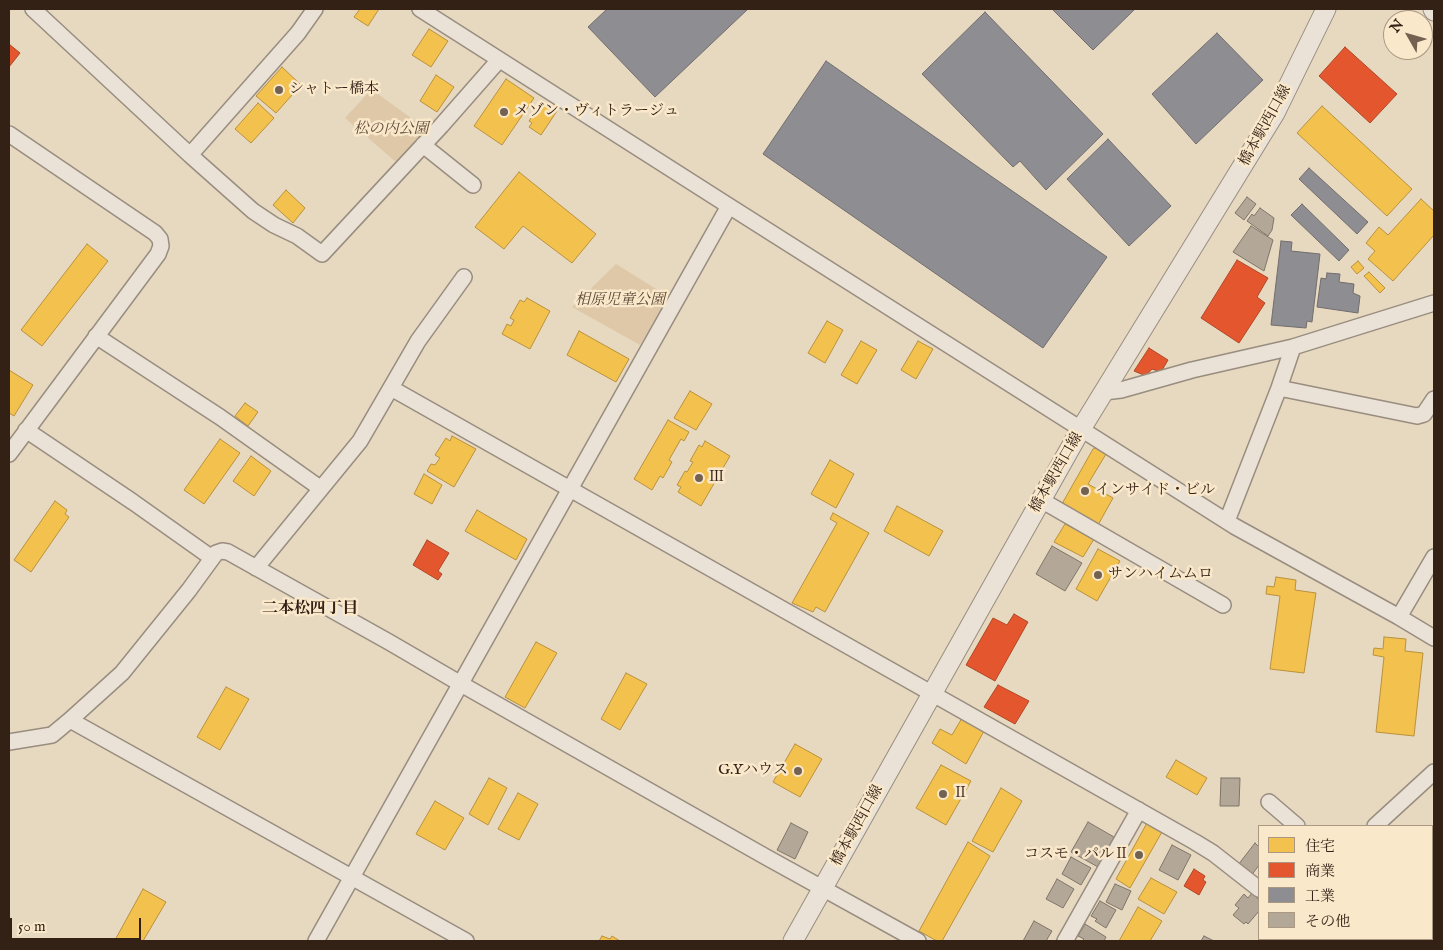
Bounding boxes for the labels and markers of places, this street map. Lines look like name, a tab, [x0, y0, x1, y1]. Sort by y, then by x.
place label: シャトー橋本	[289, 81, 379, 99]
marker: シャトー橋本	[273, 84, 285, 96]
place label: メゾン・ヴィトラージュ	[514, 103, 679, 121]
marker: メゾン・ヴィトラージュ	[498, 106, 510, 118]
place label: Ⅲ	[709, 469, 724, 487]
marker: Ⅲ	[693, 472, 705, 484]
place label: インサイド・ビル	[1095, 482, 1215, 500]
marker: インサイド・ビル	[1079, 485, 1091, 497]
place label: サンハイムムロ	[1108, 566, 1213, 584]
marker: サンハイムムロ	[1092, 569, 1104, 581]
place label: G.Yハウス	[718, 762, 788, 780]
marker: G.Yハウス	[792, 765, 804, 777]
place label: Ⅱ	[953, 785, 968, 803]
marker: Ⅱ	[937, 788, 949, 800]
place label: コスモ・パルⅡ	[1024, 846, 1129, 864]
marker: コスモ・パルⅡ	[1133, 849, 1145, 861]

